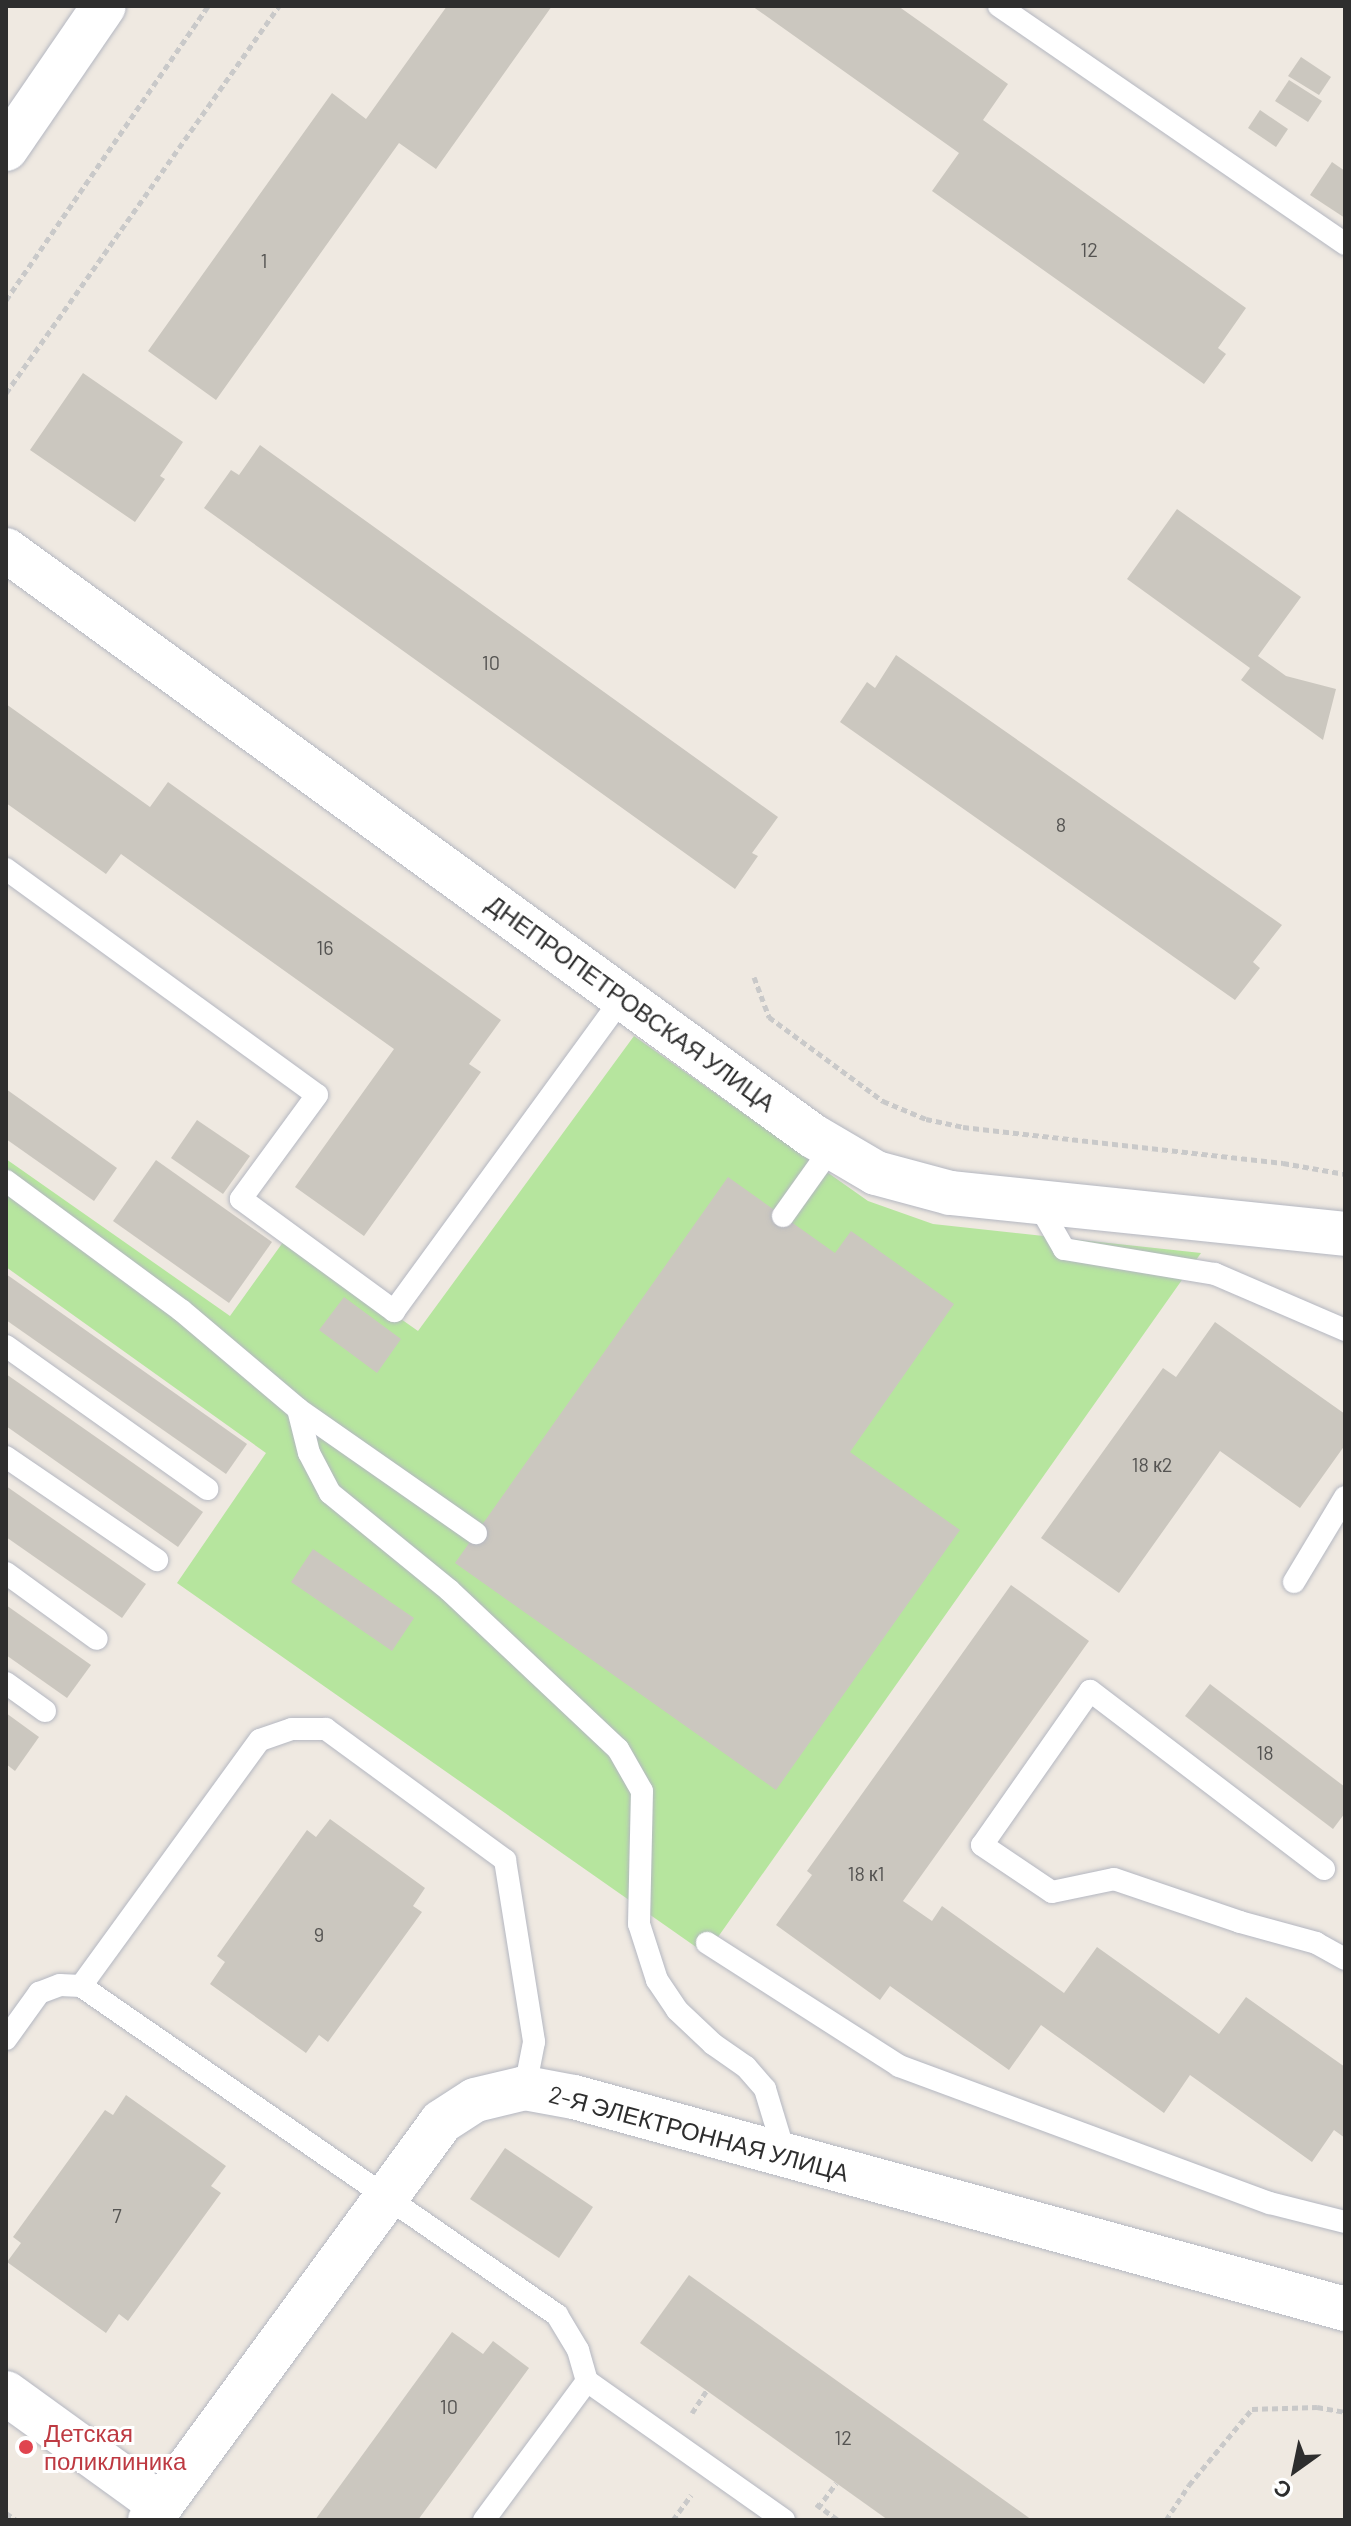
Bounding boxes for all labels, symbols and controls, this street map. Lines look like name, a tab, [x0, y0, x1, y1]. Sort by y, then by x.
house number: 12	[1080, 237, 1098, 261]
house number: 1	[261, 248, 267, 272]
house number: 10	[482, 650, 500, 674]
house number: 8	[1056, 812, 1066, 836]
street label: ДНЕПРОПЕТРОВСКАЯ УЛИЦА	[481, 889, 781, 1117]
house number: 16	[316, 935, 334, 959]
house number: 18 к2	[1132, 1452, 1172, 1476]
house number: 18	[1256, 1740, 1274, 1764]
house number: 18 к1	[847, 1861, 885, 1885]
house number: 9	[314, 1922, 324, 1946]
street label: 2-Я ЭЛЕКТРОННАЯ УЛИЦА	[546, 2079, 852, 2187]
house number: 7	[112, 2203, 122, 2227]
house number: 10	[440, 2394, 458, 2418]
place label: Детская поликлиника	[44, 2419, 186, 2475]
house number: 12	[834, 2425, 852, 2449]
north arrow	[1255, 2430, 1335, 2510]
marker: Детская поликлиника	[15, 2436, 37, 2458]
text: С	[1268, 2475, 1296, 2505]

